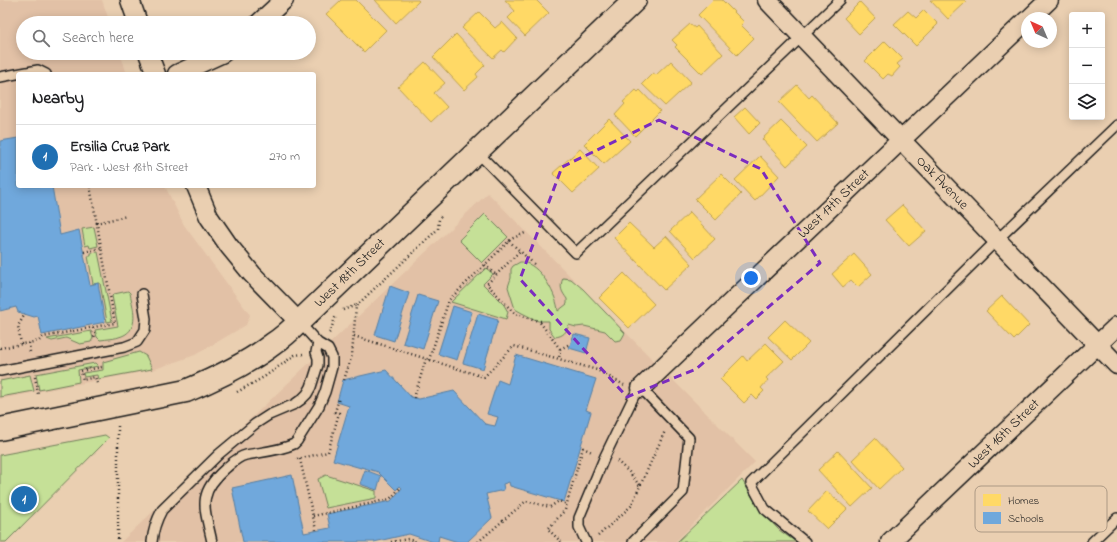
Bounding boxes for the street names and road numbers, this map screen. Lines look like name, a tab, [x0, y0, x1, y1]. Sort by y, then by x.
street label: Oak Avenue	[911, 151, 974, 215]
street label: West 17th Street	[793, 164, 875, 244]
street label: West 18th Street	[310, 233, 391, 313]
street label: West 16th Street	[963, 394, 1045, 474]

